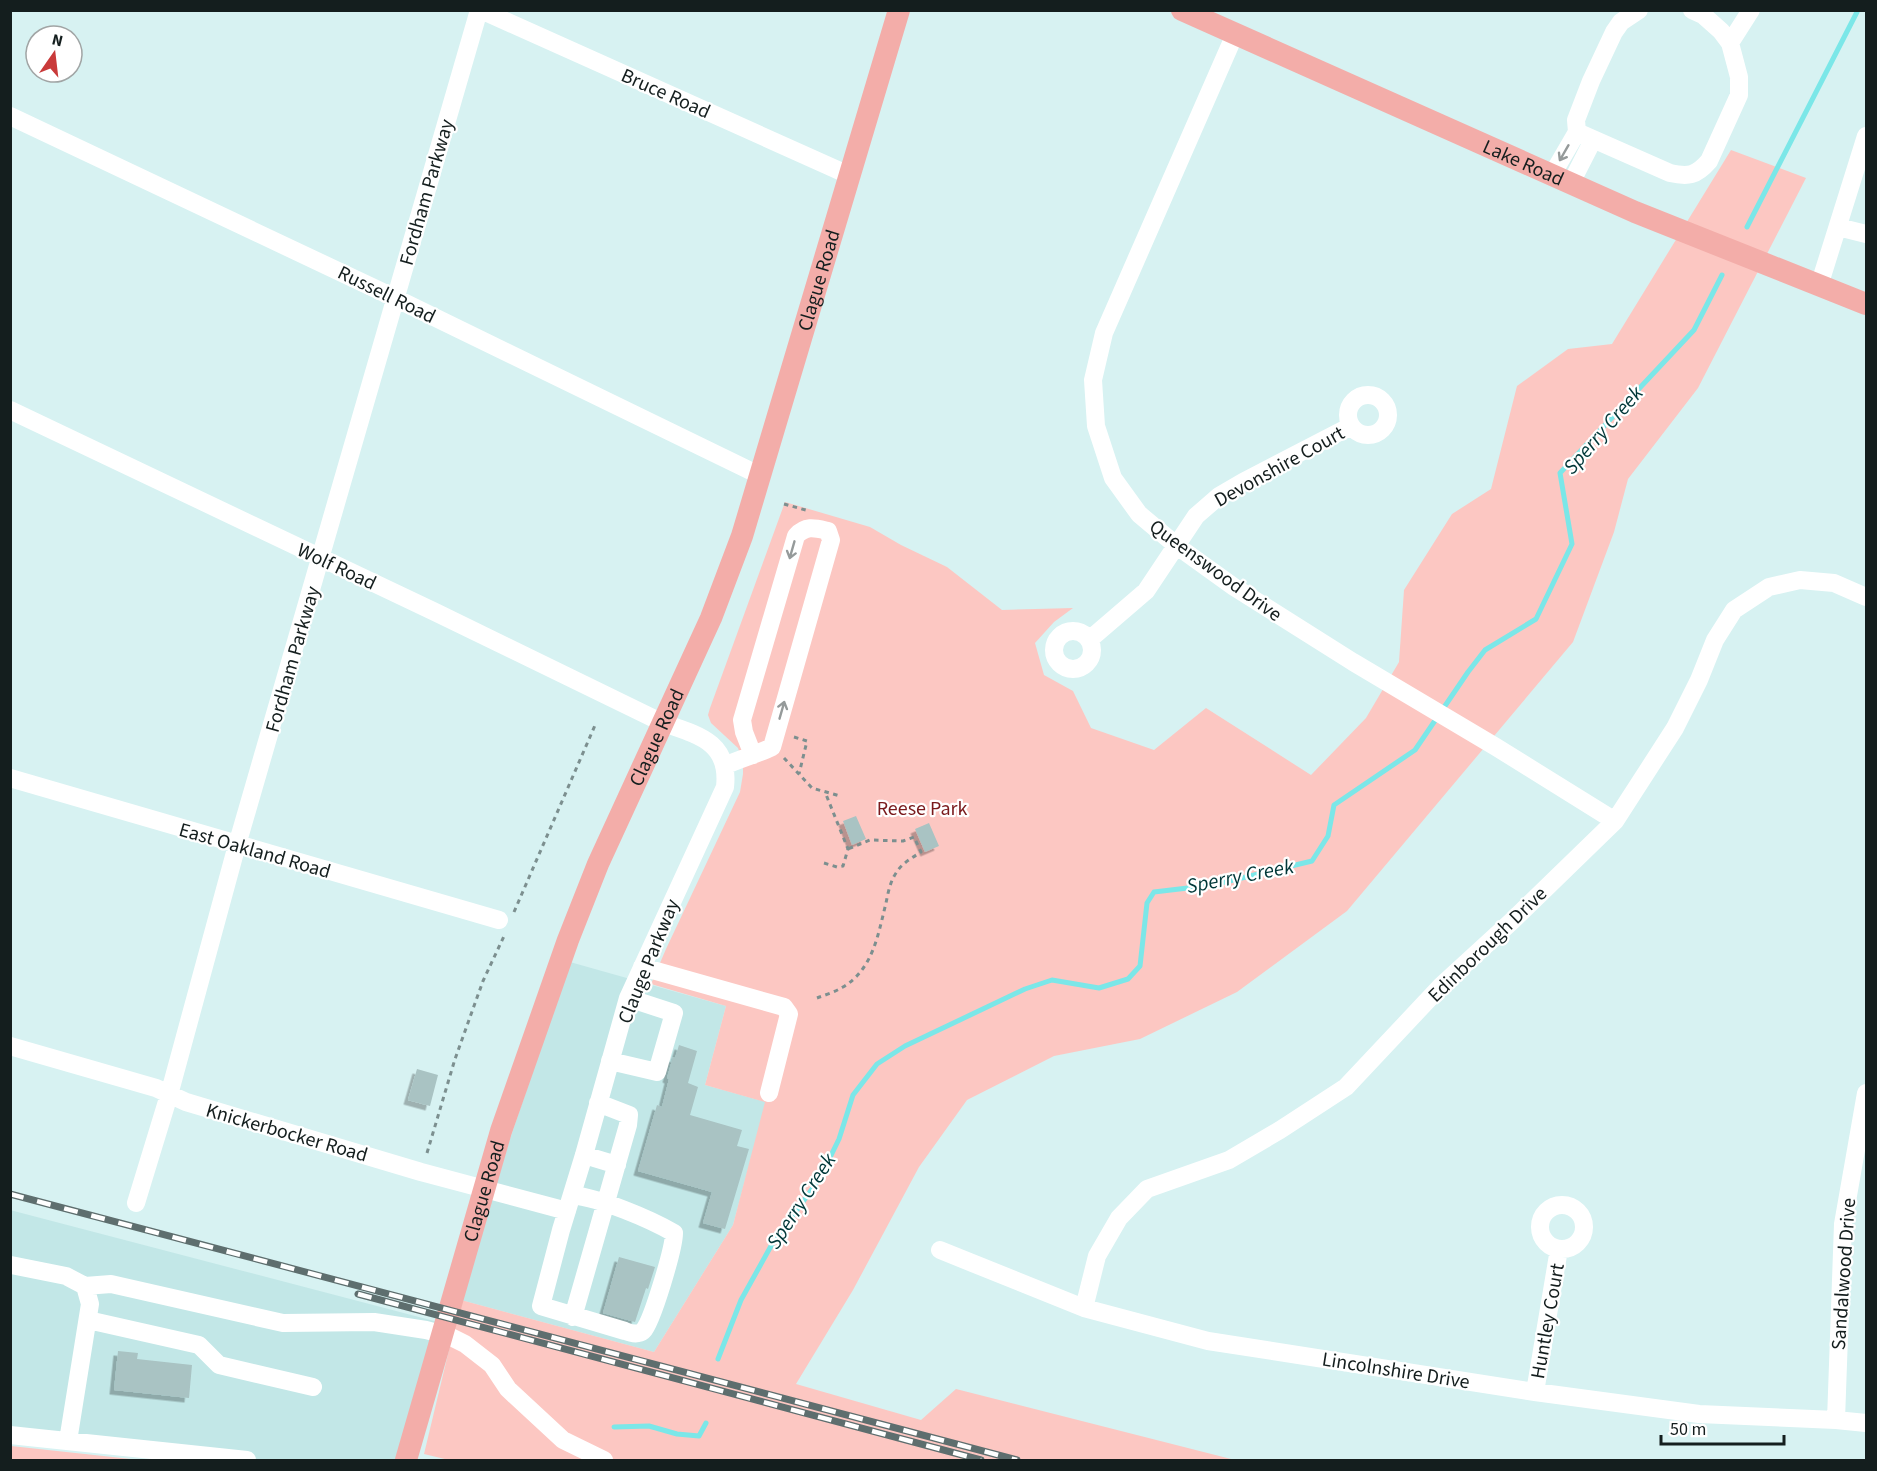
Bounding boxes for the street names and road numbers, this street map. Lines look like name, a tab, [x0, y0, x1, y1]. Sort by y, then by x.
street label: Bruce Road	[616, 62, 715, 126]
street label: Fordham Parkway	[393, 115, 461, 269]
street label: Lake Road	[1478, 133, 1568, 194]
street label: Clague Road	[791, 226, 848, 334]
street label: Russell Road	[333, 259, 440, 331]
street label: Devonshire Court	[1209, 419, 1350, 514]
street label: Queenswood Drive	[1143, 513, 1288, 629]
street label: Wolf Road	[292, 536, 381, 597]
street label: Fordham Parkway	[259, 582, 327, 736]
street label: Clague Road	[623, 684, 692, 791]
street label: East Oakland Road	[176, 816, 334, 886]
street label: Edinborough Drive	[1422, 880, 1554, 1009]
street label: Clauge Parkway	[611, 894, 687, 1028]
street label: Knickerbocker Road	[202, 1096, 371, 1169]
street label: Clague Road	[457, 1137, 513, 1245]
street label: Sandalwood Drive	[1825, 1197, 1863, 1351]
street label: Huntley Court	[1524, 1261, 1572, 1381]
street label: Lincolnshire Drive	[1320, 1345, 1472, 1397]

